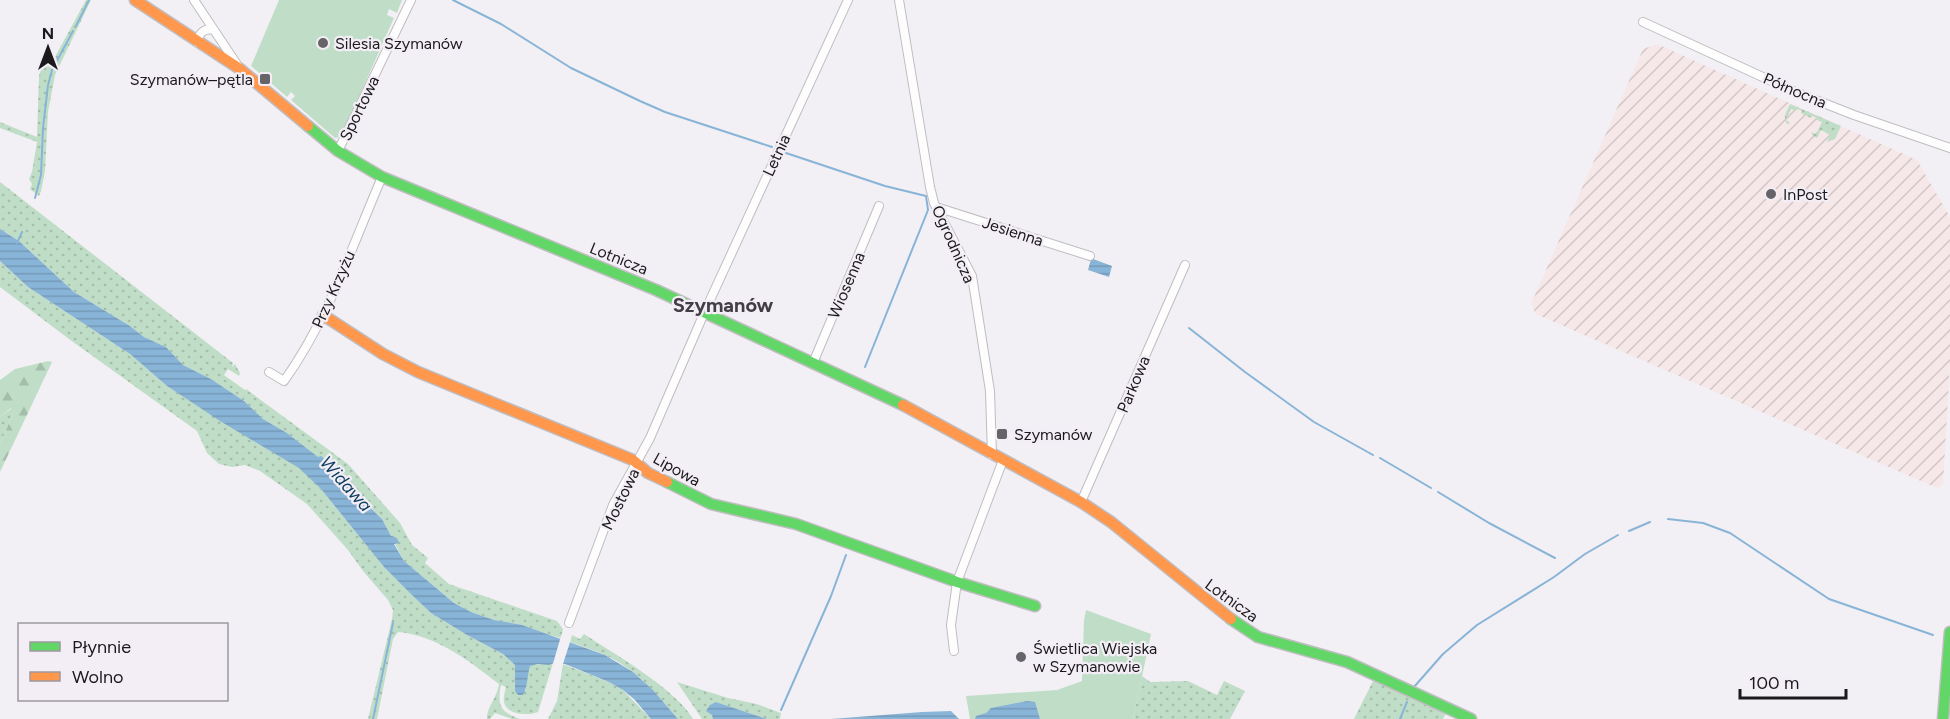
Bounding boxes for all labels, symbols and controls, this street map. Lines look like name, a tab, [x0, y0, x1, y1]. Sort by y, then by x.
north arrow	[18, 18, 78, 78]
text: N	[42, 24, 54, 43]
place label: Silesia Szymanów	[335, 34, 463, 53]
marker: Silesia Szymanów	[316, 36, 330, 50]
street label: Północna	[1760, 69, 1829, 112]
place label: Szymanów–pętla	[130, 70, 253, 89]
marker: Szymanów–pętla	[258, 72, 272, 86]
street label: Sportowa	[336, 73, 383, 144]
street label: Letnia	[759, 131, 794, 179]
place label: InPost	[1783, 185, 1828, 204]
marker: InPost	[1764, 187, 1778, 201]
street label: Ogrodnicza	[928, 202, 979, 286]
street label: Jesienna	[980, 213, 1046, 250]
street label: Lotnicza	[587, 238, 651, 279]
street label: Przy Krzyżu	[308, 247, 359, 331]
street label: Wiosenna	[824, 249, 869, 321]
district label: Szymanów	[673, 293, 774, 317]
street label: Parkowa	[1113, 353, 1154, 415]
place label: Szymanów	[1014, 425, 1093, 444]
marker: Szymanów	[995, 427, 1009, 441]
street label: Lipowa	[650, 449, 704, 490]
water label: Widawa	[315, 452, 377, 517]
street label: Mostowa	[597, 465, 643, 533]
street label: Lotnicza	[1201, 575, 1262, 626]
legend	[18, 623, 228, 701]
text: Płynnie	[72, 636, 131, 658]
place label: Świetlica Wiejska w Szymanowie	[1033, 639, 1157, 676]
marker: Świetlica Wiejska w Szymanowie	[1014, 650, 1028, 664]
scale bar	[1740, 662, 1846, 700]
text: Wolno	[72, 666, 123, 688]
text: 100 m	[1749, 672, 1799, 694]

